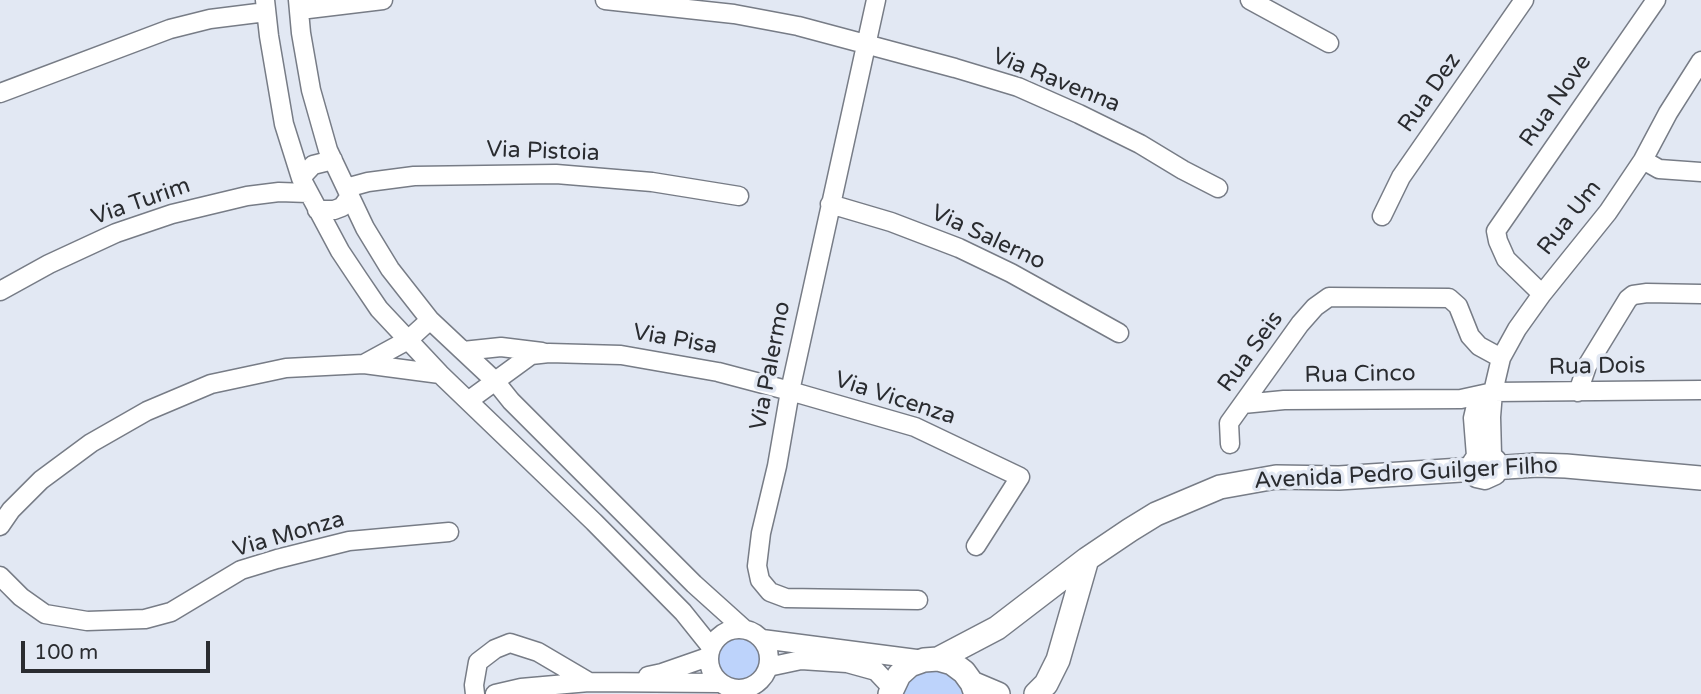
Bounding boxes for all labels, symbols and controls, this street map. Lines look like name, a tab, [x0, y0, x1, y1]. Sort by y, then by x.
street label: Via Ravenna	[988, 43, 1124, 119]
street label: Rua Dez	[1393, 48, 1467, 138]
street label: Rua Nove	[1514, 50, 1598, 152]
street label: Via Pistoia	[486, 136, 600, 168]
street label: Via Turim	[88, 172, 194, 232]
street label: Rua Um	[1532, 175, 1608, 261]
street label: Via Salerno	[926, 200, 1050, 276]
street label: Via Palermo	[745, 299, 797, 433]
street label: Rua Seis	[1212, 306, 1290, 398]
street label: Via Pisa	[631, 319, 719, 361]
street label: Rua Dois	[1548, 352, 1646, 382]
street label: Rua Cinco	[1304, 360, 1416, 390]
street label: Via Vicenza	[831, 367, 959, 431]
street label: Avenida Pedro Guilger Filho	[1253, 452, 1559, 496]
street label: Via Monza	[230, 506, 348, 564]
scale bar	[24, 628, 214, 672]
text: 100 m	[34, 640, 98, 665]

